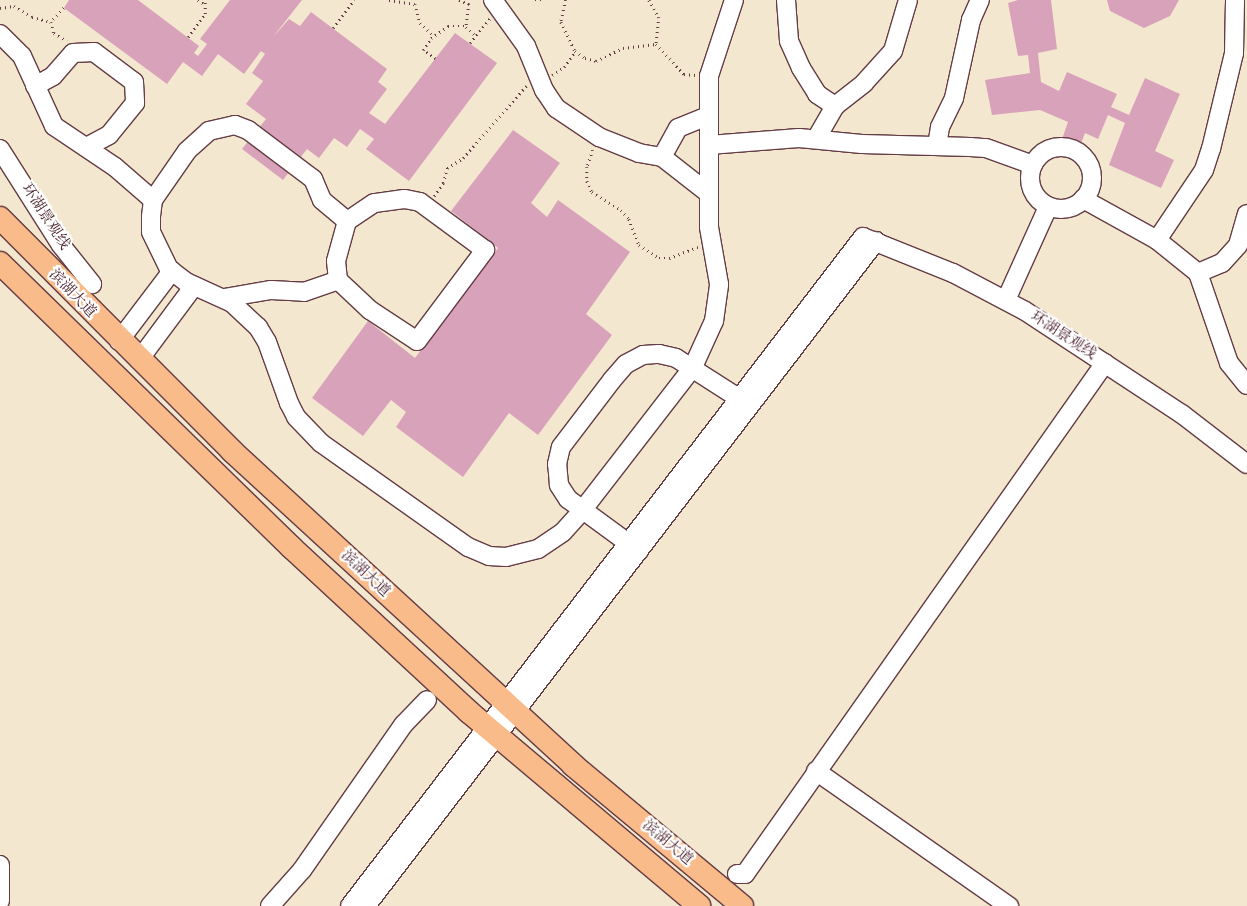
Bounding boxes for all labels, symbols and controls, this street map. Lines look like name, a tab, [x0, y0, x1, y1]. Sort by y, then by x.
street label: 环湖景观线	[17, 181, 73, 253]
street label: 滨湖大道	[45, 266, 99, 322]
street label: 环湖景观线	[1027, 308, 1099, 364]
street label: 滨湖大道	[337, 547, 393, 601]
street label: 滨湖大道	[638, 817, 696, 869]

